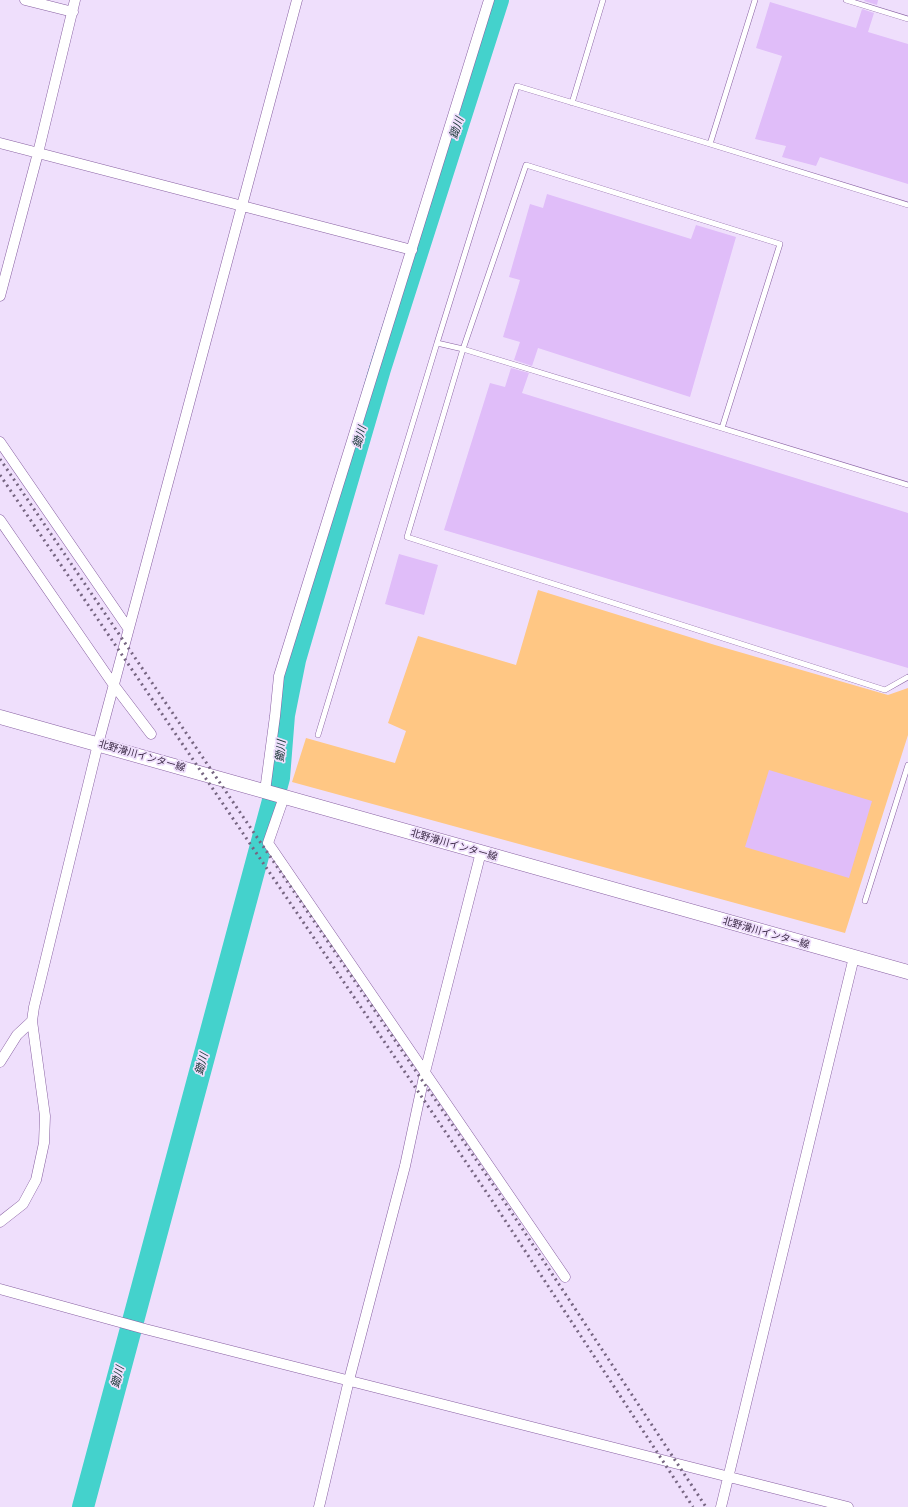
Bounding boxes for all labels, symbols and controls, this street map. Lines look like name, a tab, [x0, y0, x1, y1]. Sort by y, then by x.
water label: 鋤川	[447, 115, 467, 141]
water label: 鋤川	[351, 425, 369, 449]
street label: 北野滑川インター線	[97, 738, 187, 774]
water label: 鋤川	[273, 739, 289, 763]
street label: 北野滑川インター線	[409, 827, 499, 863]
street label: 北野滑川インター線	[721, 915, 811, 951]
water label: 鋤川	[193, 1052, 211, 1076]
water label: 鋤川	[109, 1365, 127, 1389]

